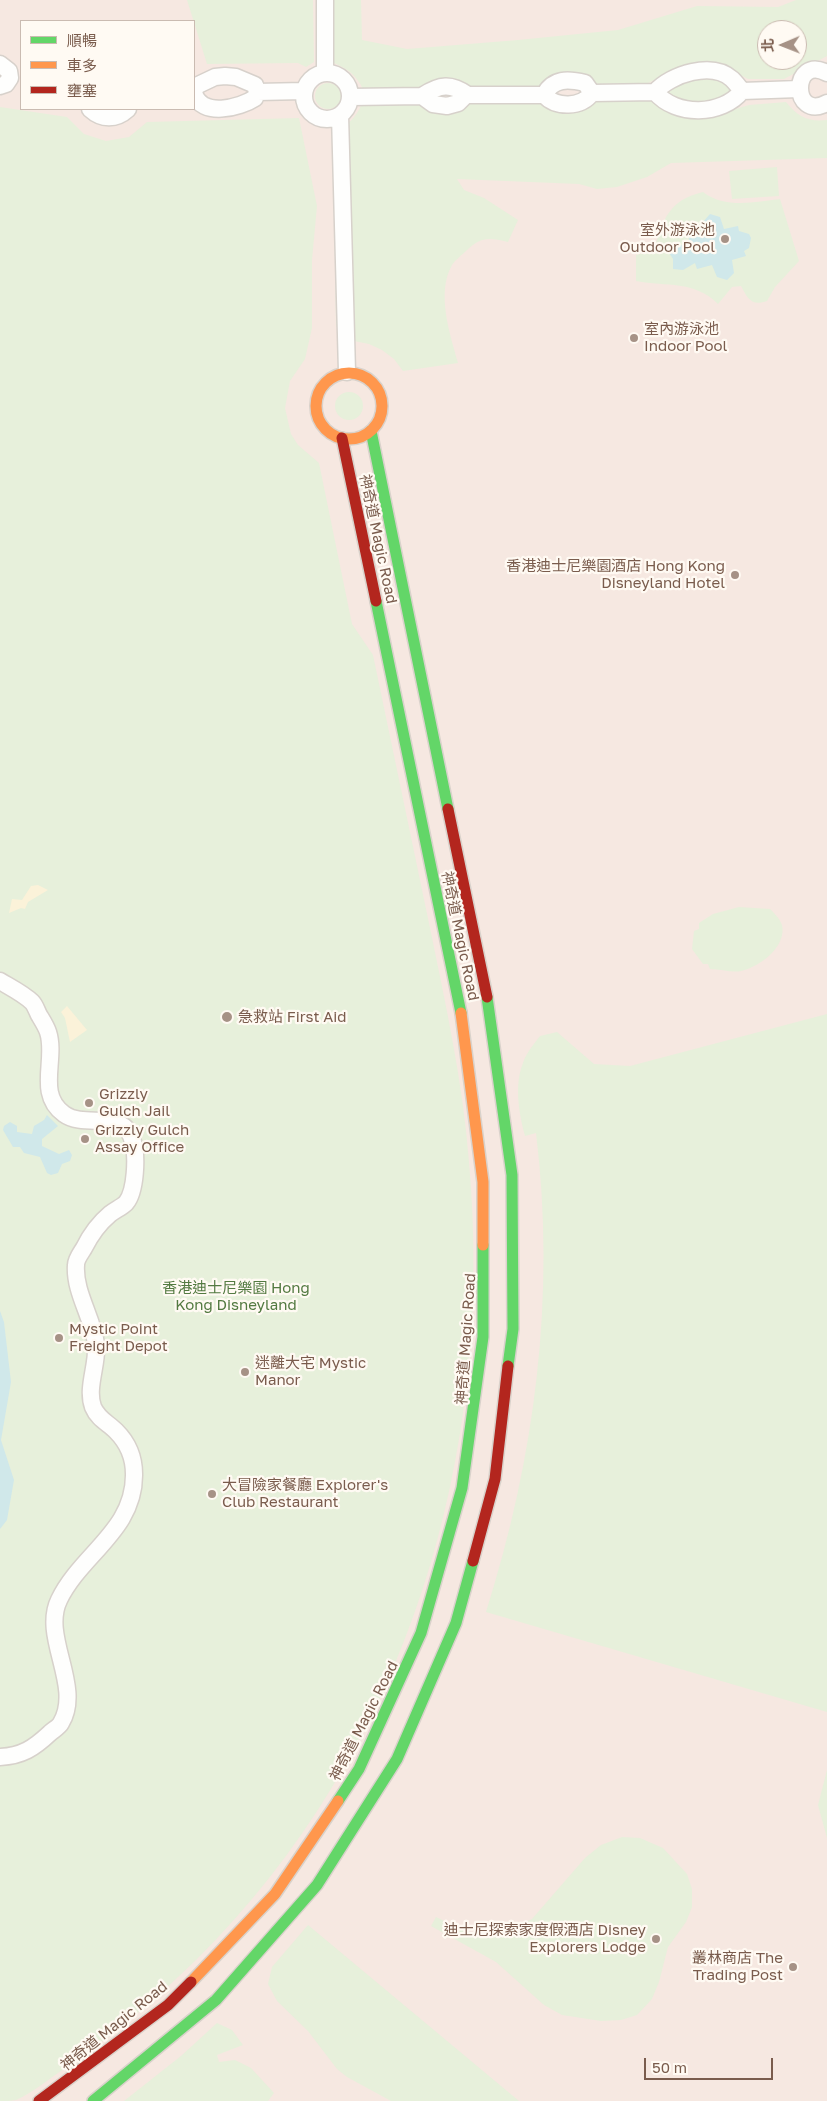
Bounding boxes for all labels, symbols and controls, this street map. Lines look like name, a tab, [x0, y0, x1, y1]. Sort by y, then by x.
legend	[20, 20, 195, 110]
north arrow	[757, 20, 807, 70]
text: 順暢	[67, 31, 97, 49]
text: 北	[759, 38, 776, 52]
text: 車多	[67, 56, 97, 74]
text: 壅塞	[67, 81, 97, 99]
place label: 室外游泳池 Outdoor Pool	[620, 221, 715, 256]
marker: 室外游泳池 Outdoor Pool	[719, 233, 731, 245]
place label: 室內游泳池 Indoor Pool	[644, 320, 727, 355]
marker: 室內游泳池 Indoor Pool	[628, 332, 640, 344]
street label: 神奇道 Magic Road	[355, 473, 401, 605]
place label: 香港迪士尼樂園酒店 Hong Kong Disneyland Hotel	[506, 557, 725, 592]
marker: 香港迪士尼樂園酒店 Hong Kong Disneyland Hotel	[729, 569, 741, 581]
street label: 神奇道 Magic Road	[437, 870, 483, 1002]
place label: 急救站 First Aid	[238, 1008, 347, 1026]
marker: 急救站 First Aid	[220, 1010, 234, 1024]
place label: Grizzly Gulch Jail	[99, 1085, 170, 1120]
marker: Grizzly Gulch Jail	[83, 1097, 95, 1109]
place label: Grizzly Gulch Assay Office	[95, 1121, 189, 1156]
marker: Grizzly Gulch Assay Office	[79, 1133, 91, 1145]
street label: 神奇道 Magic Road	[452, 1273, 480, 1405]
park label: 香港迪士尼樂園 Hong Kong Disneyland	[162, 1279, 310, 1314]
place label: Mystic Point Freight Depot	[69, 1320, 168, 1355]
marker: Mystic Point Freight Depot	[53, 1332, 65, 1344]
place label: 迷離大宅 Mystic Manor	[255, 1354, 366, 1389]
marker: 迷離大宅 Mystic Manor	[239, 1366, 251, 1378]
place label: 大冒險家餐廳 Explorer's Club Restaurant	[222, 1476, 388, 1511]
marker: 大冒險家餐廳 Explorer's Club Restaurant	[206, 1488, 218, 1500]
street label: 神奇道 Magic Road	[326, 1658, 402, 1784]
place label: 迪士尼探索家度假酒店 Disney Explorers Lodge	[444, 1921, 646, 1956]
marker: 迪士尼探索家度假酒店 Disney Explorers Lodge	[650, 1933, 662, 1945]
place label: 叢林商店 The Trading Post	[692, 1949, 783, 1984]
marker: 叢林商店 The Trading Post	[787, 1961, 799, 1973]
street label: 神奇道 Magic Road	[57, 1977, 171, 2075]
scale bar	[647, 2048, 776, 2080]
text: 50 m	[652, 2058, 687, 2076]

